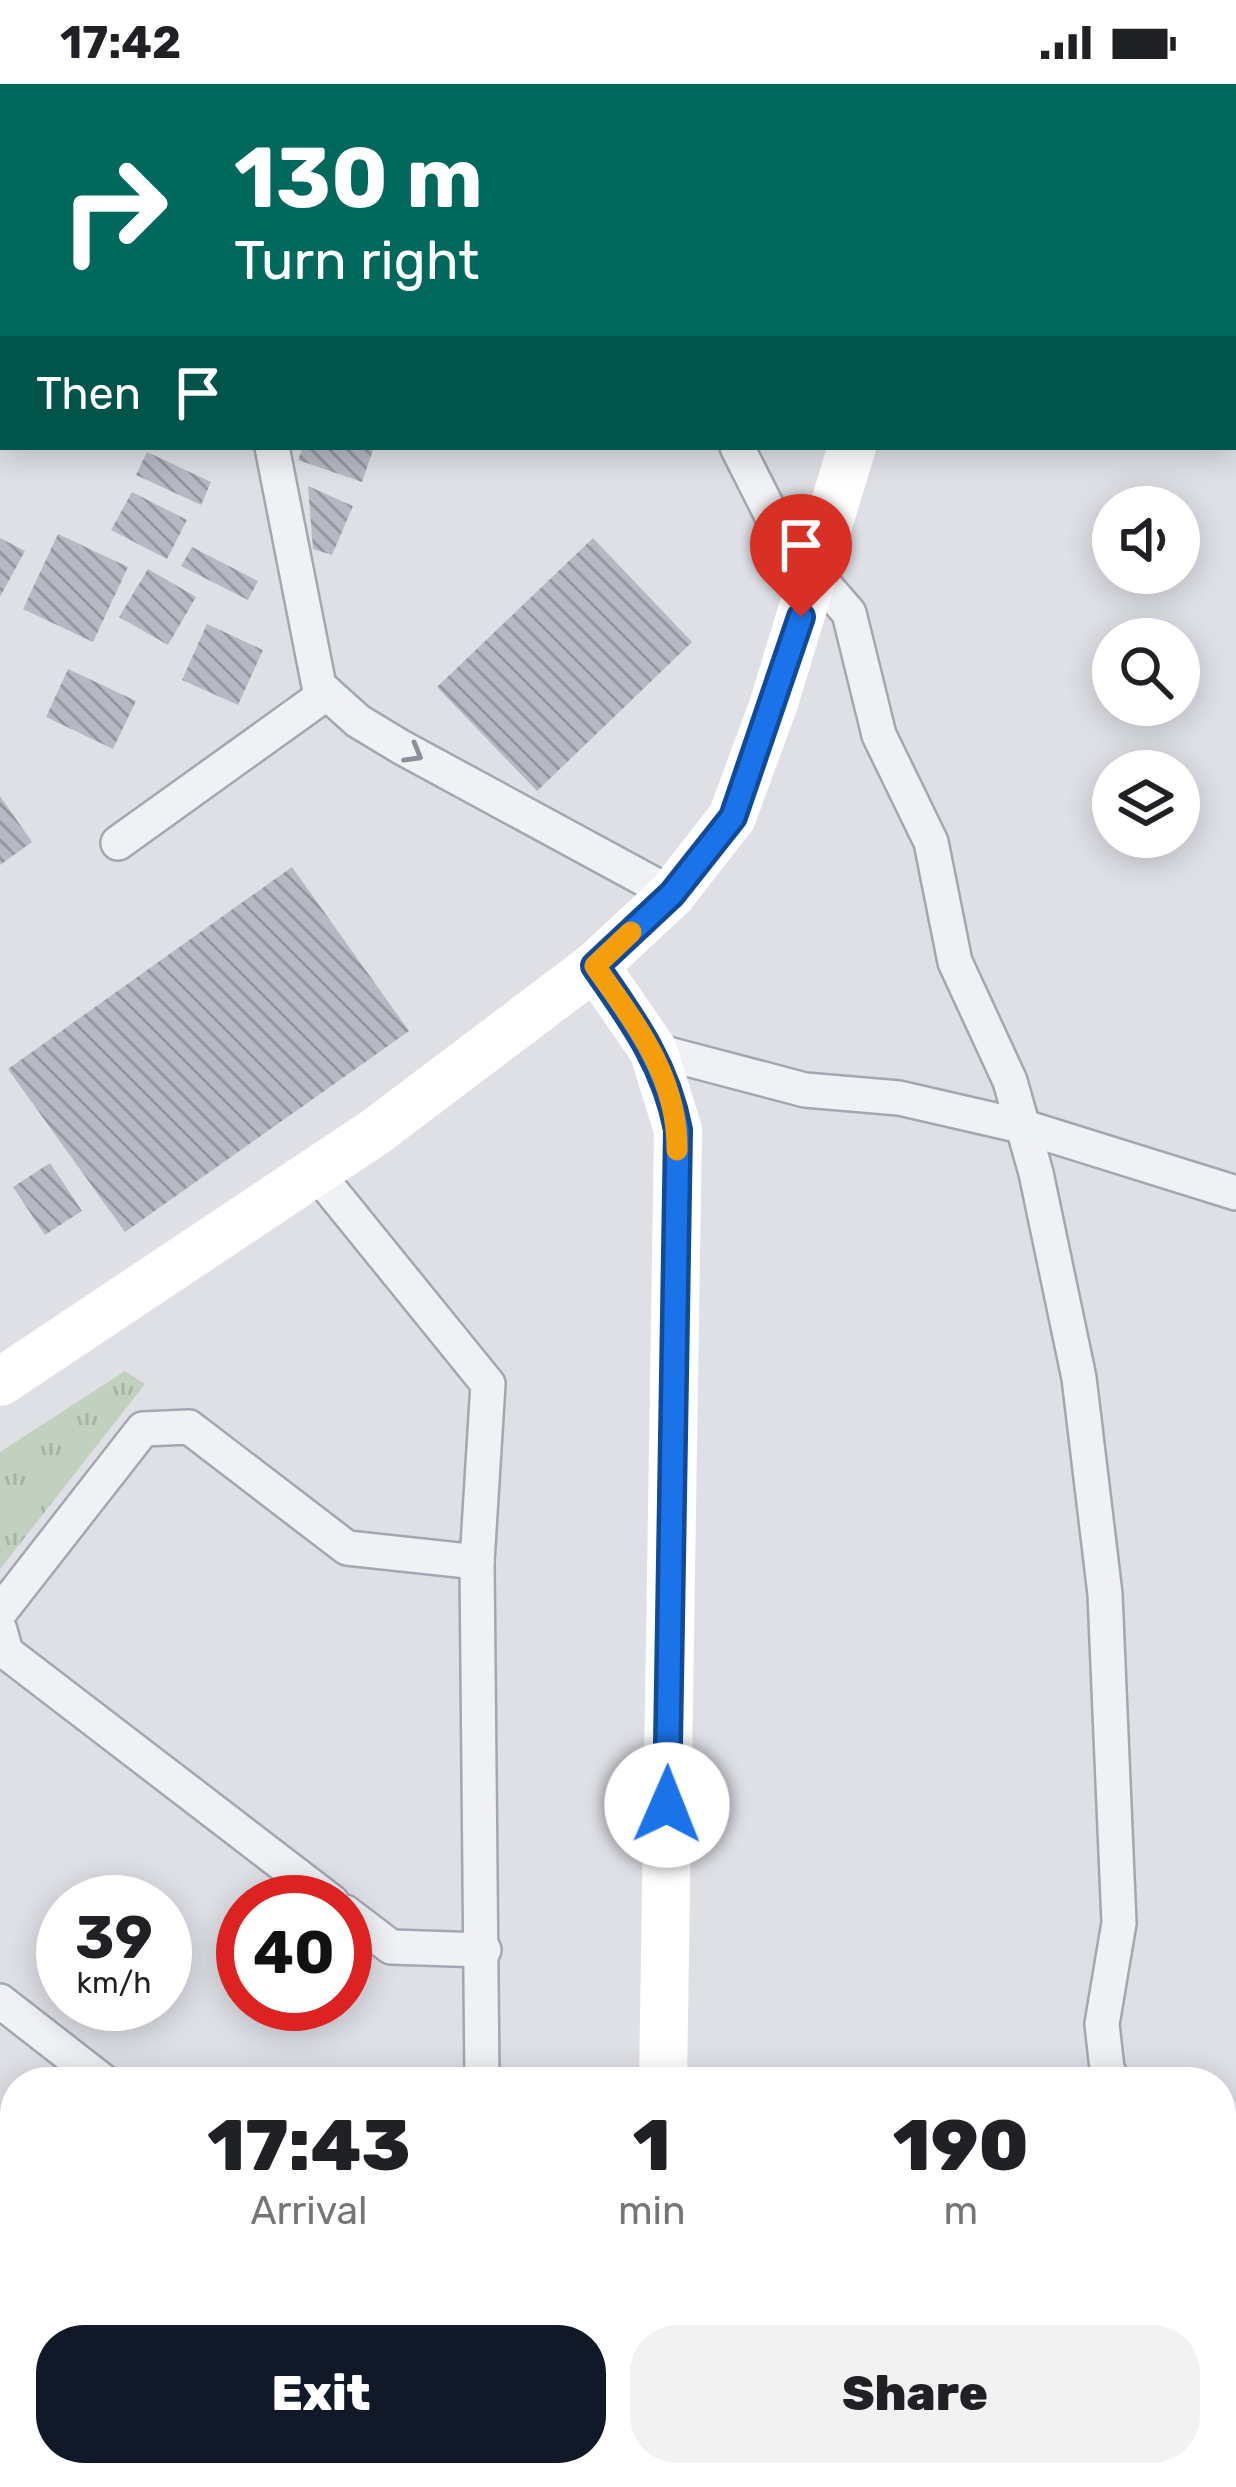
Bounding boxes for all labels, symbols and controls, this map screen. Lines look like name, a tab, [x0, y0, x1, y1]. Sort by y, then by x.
text: 17:42	[60, 16, 181, 69]
text: 130 m	[234, 128, 483, 228]
icon: right	[36, 132, 192, 288]
text: Turn right	[234, 229, 479, 293]
icon: arrive	[165, 360, 231, 426]
text: Then	[36, 367, 141, 420]
map controls	[1092, 486, 1200, 858]
button: sound	[1092, 486, 1200, 594]
pin	[750, 494, 852, 617]
icon: arrive	[768, 512, 834, 578]
button: search	[1092, 618, 1200, 726]
one-way arrow	[401, 740, 423, 763]
button: layers	[1092, 750, 1200, 858]
position arrow	[604, 1742, 730, 1868]
speed limit sign: 40	[216, 1875, 372, 2031]
text: 39	[75, 1902, 153, 1973]
text: km/h	[77, 1965, 151, 2001]
text: 17:43	[207, 2103, 411, 2188]
text: 1	[633, 2103, 671, 2188]
text: 190	[893, 2103, 1029, 2188]
text: Arrival	[250, 2188, 367, 2234]
text: min	[618, 2188, 686, 2234]
text: m	[943, 2188, 978, 2234]
button: Exit	[36, 2325, 606, 2463]
button: Share	[630, 2325, 1200, 2463]

